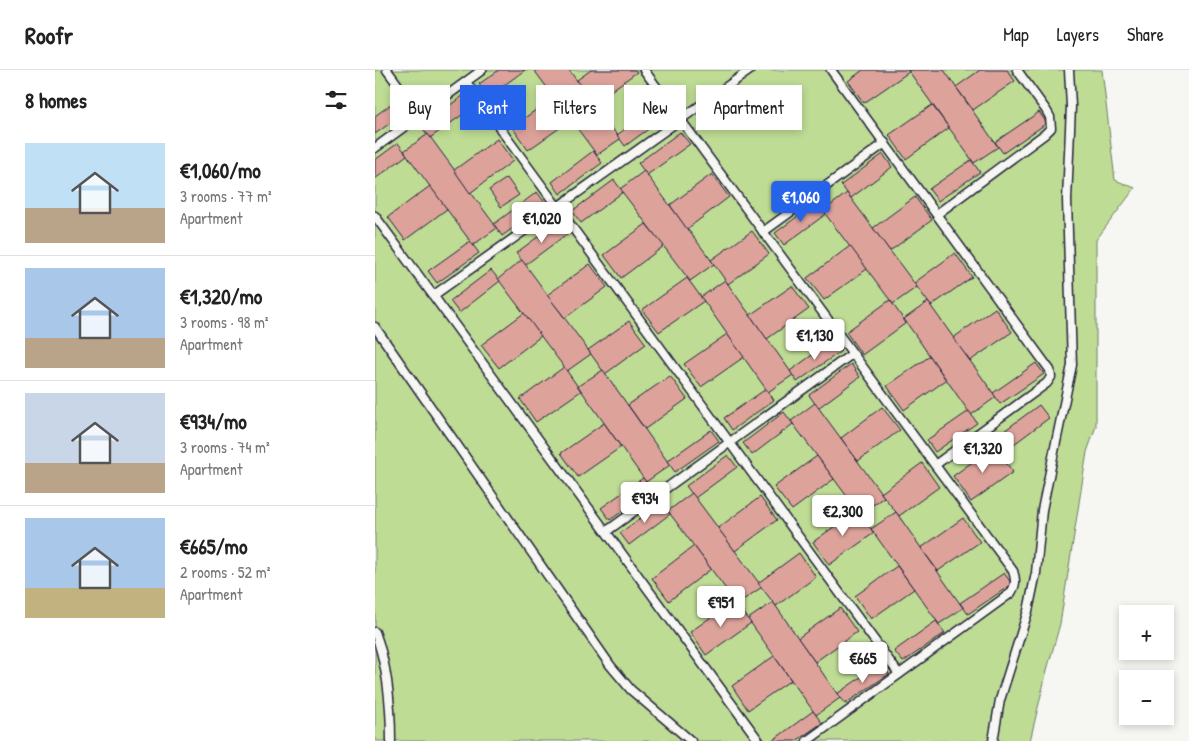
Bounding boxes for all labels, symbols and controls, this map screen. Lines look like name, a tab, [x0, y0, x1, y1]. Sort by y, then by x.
text: Roofr	[25, 19, 73, 51]
text: Map	[1003, 22, 1029, 47]
text: Layers	[1057, 22, 1099, 47]
text: Share	[1127, 22, 1164, 47]
chip: Buy	[390, 85, 450, 130]
chip: Rent	[460, 85, 526, 130]
chip: Filters	[536, 85, 614, 130]
chip: New	[624, 85, 686, 130]
chip: Apartment	[696, 85, 802, 130]
text: 8 homes	[25, 86, 87, 115]
icon: filters	[322, 86, 350, 114]
text: €1,060/mo	[180, 156, 261, 185]
icon: home	[65, 163, 125, 223]
pin: €1,060	[760, 180, 842, 223]
text: 3 rooms · 77 m²	[180, 185, 272, 207]
text: €1,060	[782, 186, 820, 208]
pin: €1,020	[501, 202, 583, 244]
text: Apartment	[180, 207, 243, 229]
text: €1,020	[523, 207, 561, 229]
text: €1,320/mo	[180, 282, 262, 311]
icon: home	[65, 288, 125, 348]
text: 3 rooms · 98 m²	[180, 311, 269, 333]
pin: €1,130	[774, 318, 856, 361]
text: €1,130	[797, 324, 833, 346]
text: Apartment	[180, 333, 243, 355]
text: €934/mo	[180, 407, 247, 436]
icon: home	[65, 413, 125, 473]
pin: €1,320	[942, 432, 1024, 474]
text: 3 rooms · 74 m²	[180, 436, 270, 458]
text: €1,320	[964, 437, 1002, 459]
text: Apartment	[180, 458, 243, 480]
pin: €934	[615, 482, 675, 524]
text: €934	[632, 487, 658, 509]
pin: €2,300	[802, 494, 884, 537]
text: €2,300	[823, 500, 863, 522]
text: €665/mo	[180, 532, 247, 561]
icon: home	[65, 538, 125, 598]
text: 2 rooms · 52 m²	[180, 561, 270, 583]
text: Apartment	[180, 583, 243, 605]
pin: €951	[691, 586, 751, 628]
text: €951	[708, 591, 734, 613]
map controls	[1119, 605, 1174, 725]
button: +	[1119, 605, 1174, 660]
pin: €665	[833, 642, 893, 684]
text: €665	[849, 647, 877, 669]
button: −	[1119, 670, 1174, 725]

